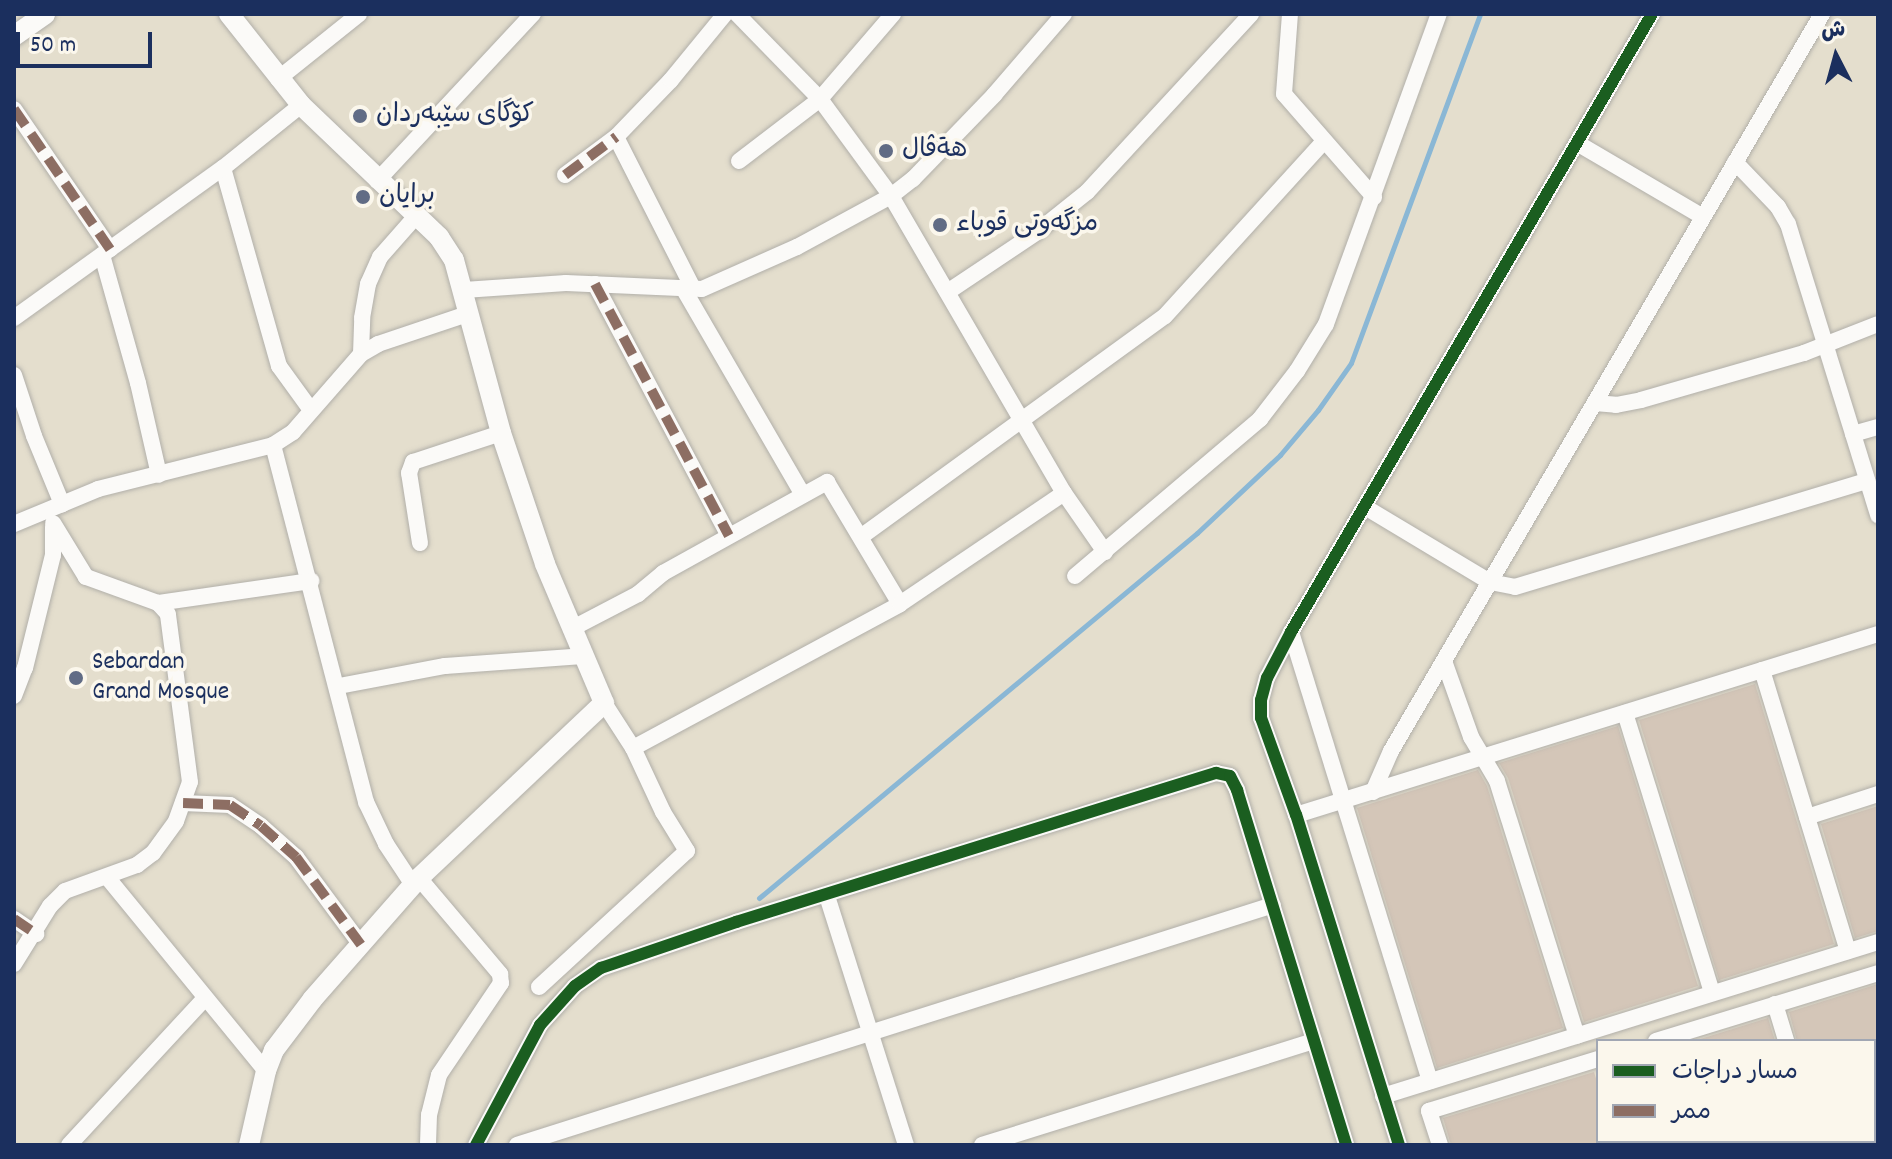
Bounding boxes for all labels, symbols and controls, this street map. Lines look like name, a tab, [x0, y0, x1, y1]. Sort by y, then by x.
text: ش	[1820, 15, 1847, 48]
scale bar	[20, 16, 156, 66]
north arrow	[1796, 16, 1876, 96]
text: 50 m	[30, 29, 76, 63]
place label: کۆگای سێبەردان	[376, 100, 534, 132]
marker: کۆگای سێبەردان	[351, 107, 369, 125]
place label: هةڤال	[902, 135, 968, 167]
marker: هةڤال	[877, 142, 895, 160]
place label: برايان	[379, 181, 435, 213]
marker: برايان	[354, 188, 372, 206]
place label: مزگەوتی قوباء	[956, 209, 1098, 241]
marker: مزگەوتی قوباء	[931, 216, 949, 234]
place label: Sebardan Grand Mosque	[92, 647, 229, 708]
marker: Sebardan Grand Mosque	[67, 669, 85, 687]
legend	[1596, 1039, 1876, 1143]
text: مسار دراجات	[1672, 1056, 1798, 1090]
text: ممر	[1672, 1096, 1711, 1130]

